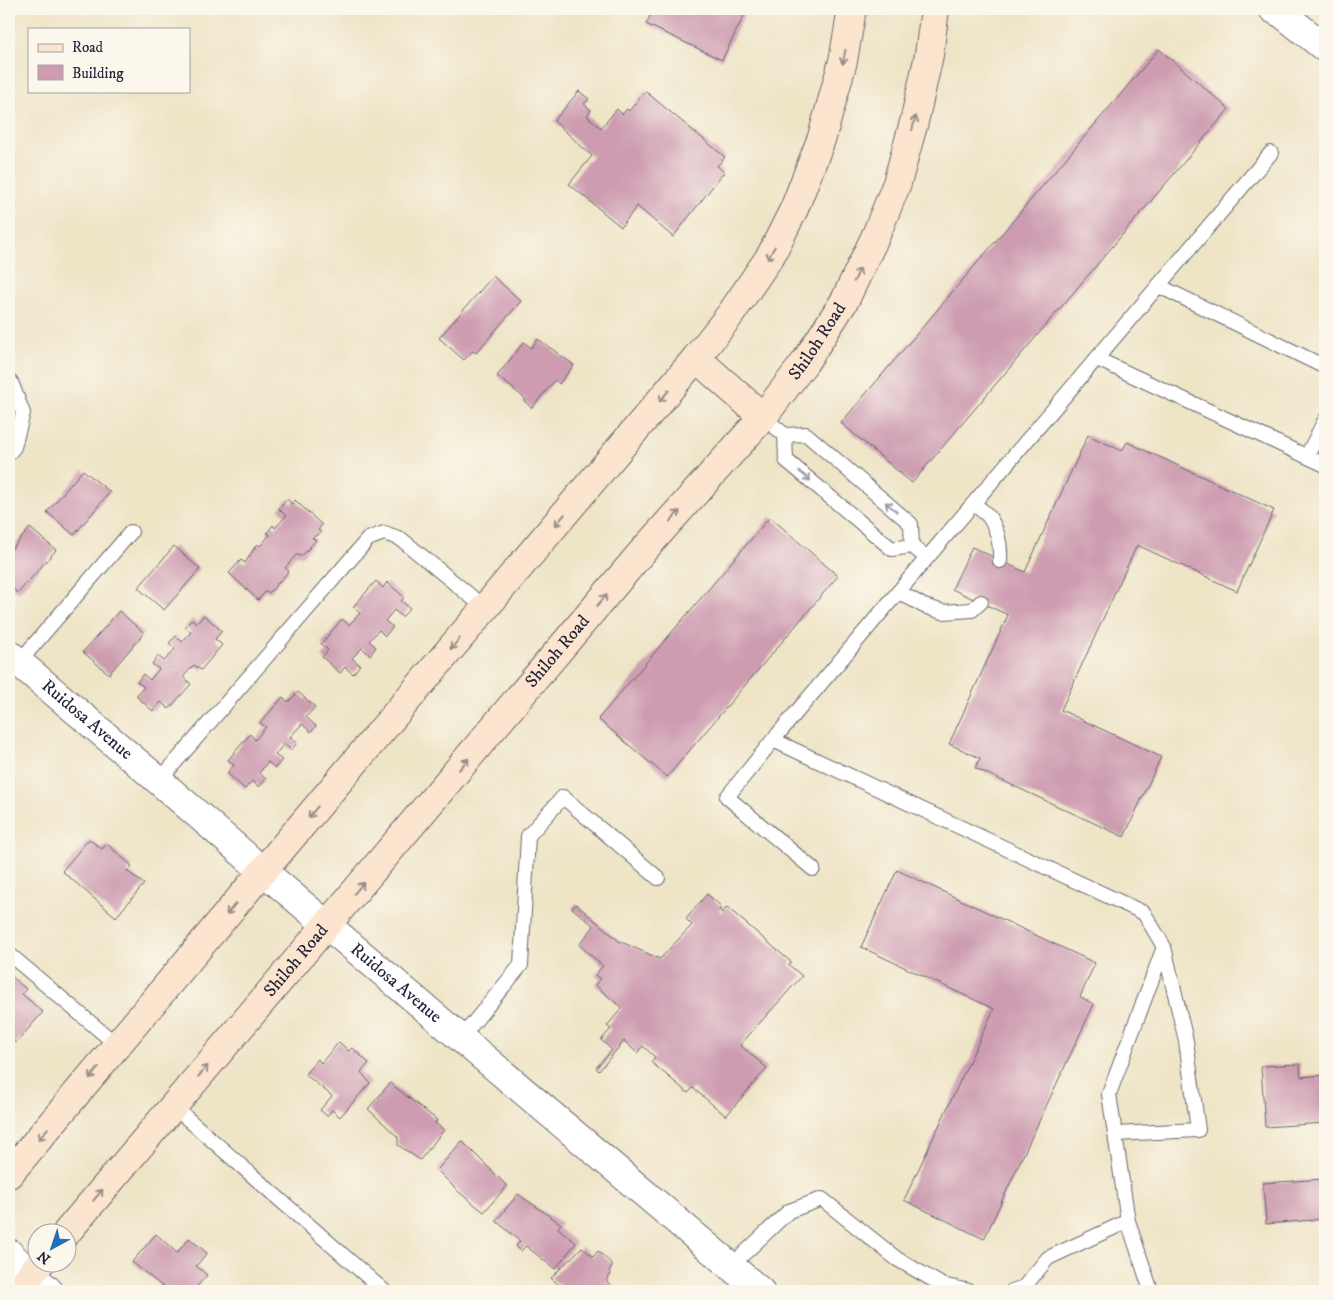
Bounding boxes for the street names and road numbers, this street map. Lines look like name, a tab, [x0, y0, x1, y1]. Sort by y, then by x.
street label: Shiloh Road	[784, 299, 851, 385]
street label: Shiloh Road	[521, 611, 595, 692]
street label: Ruidosa Avenue	[37, 675, 137, 765]
street label: Shiloh Road	[259, 920, 333, 1002]
street label: Ruidosa Avenue	[346, 939, 446, 1028]

